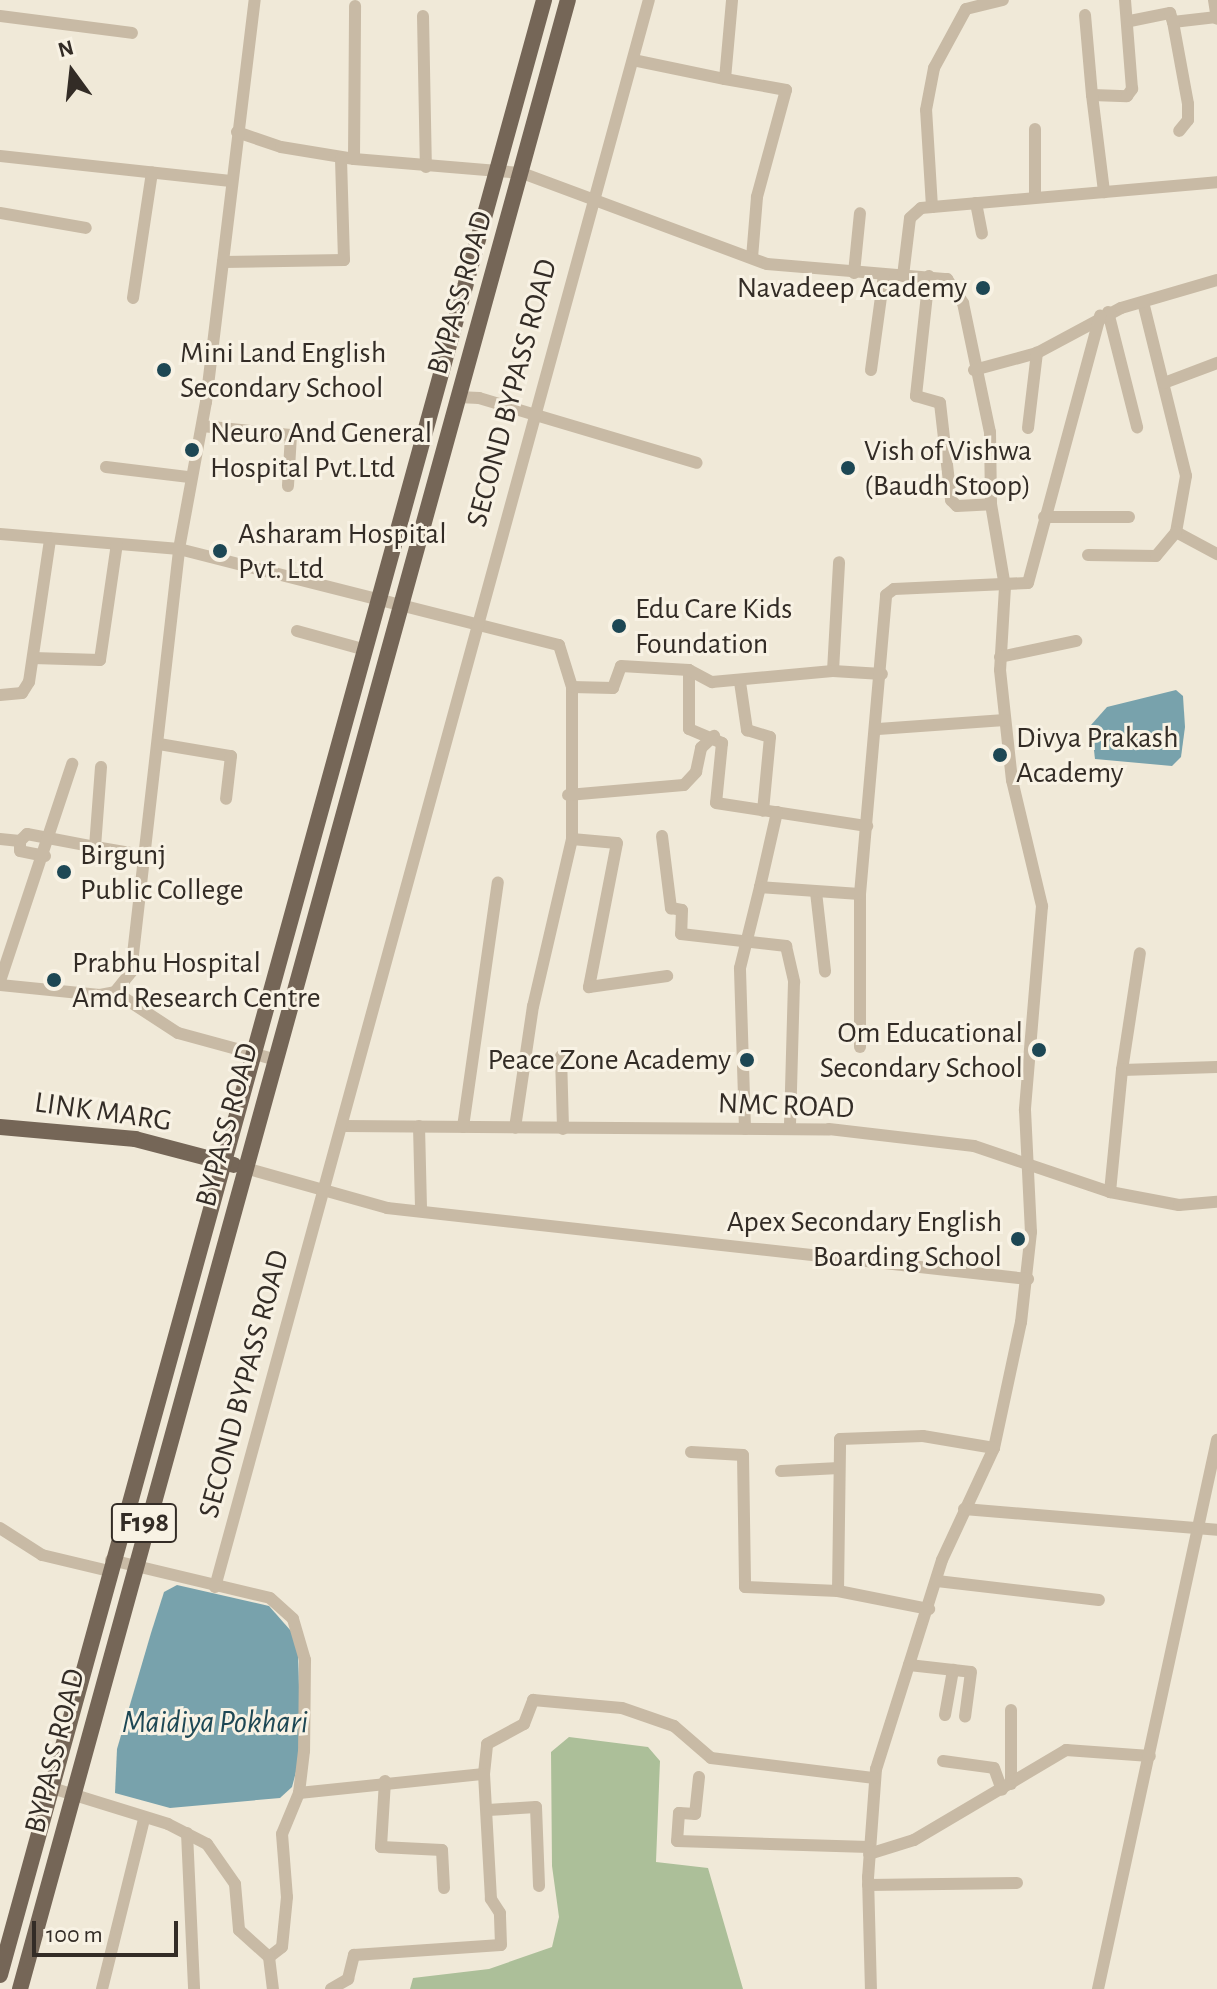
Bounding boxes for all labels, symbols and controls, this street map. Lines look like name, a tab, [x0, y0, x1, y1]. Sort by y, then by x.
north arrow	[32, 32, 112, 112]
text: N	[56, 36, 76, 61]
street label: BYPASS ROAD	[419, 207, 501, 379]
street label: SECOND BYPASS ROAD	[459, 255, 565, 531]
place label: Navadeep Academy	[737, 270, 967, 306]
marker: Navadeep Academy	[974, 279, 992, 297]
place label: Mini Land English Secondary School	[180, 335, 386, 406]
marker: Mini Land English Secondary School	[155, 361, 173, 379]
place label: Neuro And General Hospital Pvt.Ltd	[210, 415, 432, 486]
place label: Vish of Vishwa (Baudh Stoop)	[864, 433, 1032, 504]
marker: Neuro And General Hospital Pvt.Ltd	[181, 439, 203, 461]
marker: Vish of Vishwa (Baudh Stoop)	[839, 459, 857, 477]
place label: Asharam Hospital Pvt. Ltd	[238, 516, 447, 586]
marker: Asharam Hospital Pvt. Ltd	[209, 540, 231, 562]
place label: Edu Care Kids Foundation	[635, 591, 792, 662]
marker: Edu Care Kids Foundation	[610, 617, 628, 635]
place label: Divya Prakash Academy	[1016, 720, 1179, 790]
marker: Divya Prakash Academy	[991, 746, 1009, 764]
place label: Birgunj Public College	[80, 837, 244, 908]
marker: Birgunj Public College	[55, 863, 73, 881]
place label: Prabhu Hospital Amd Research Centre	[72, 945, 321, 1016]
marker: Prabhu Hospital Amd Research Centre	[43, 969, 65, 991]
place label: Om Educational Secondary School	[820, 1015, 1023, 1086]
street label: BYPASS ROAD	[188, 1039, 266, 1211]
marker: Om Educational Secondary School	[1030, 1041, 1048, 1059]
place label: Peace Zone Academy	[487, 1042, 731, 1078]
marker: Peace Zone Academy	[738, 1051, 756, 1069]
street label: LINK MARG	[32, 1085, 174, 1139]
street label: NMC ROAD	[717, 1086, 855, 1126]
place label: Apex Secondary English Boarding School	[727, 1204, 1002, 1274]
marker: Apex Secondary English Boarding School	[1009, 1230, 1027, 1248]
street label: SECOND BYPASS ROAD	[191, 1246, 297, 1522]
road number: F198	[110, 1499, 178, 1547]
street label: BYPASS ROAD	[17, 1665, 93, 1837]
water label: Maidiya Pokhari	[122, 1703, 308, 1741]
scale bar	[36, 1905, 182, 1955]
text: 100 m	[46, 1923, 103, 1947]

